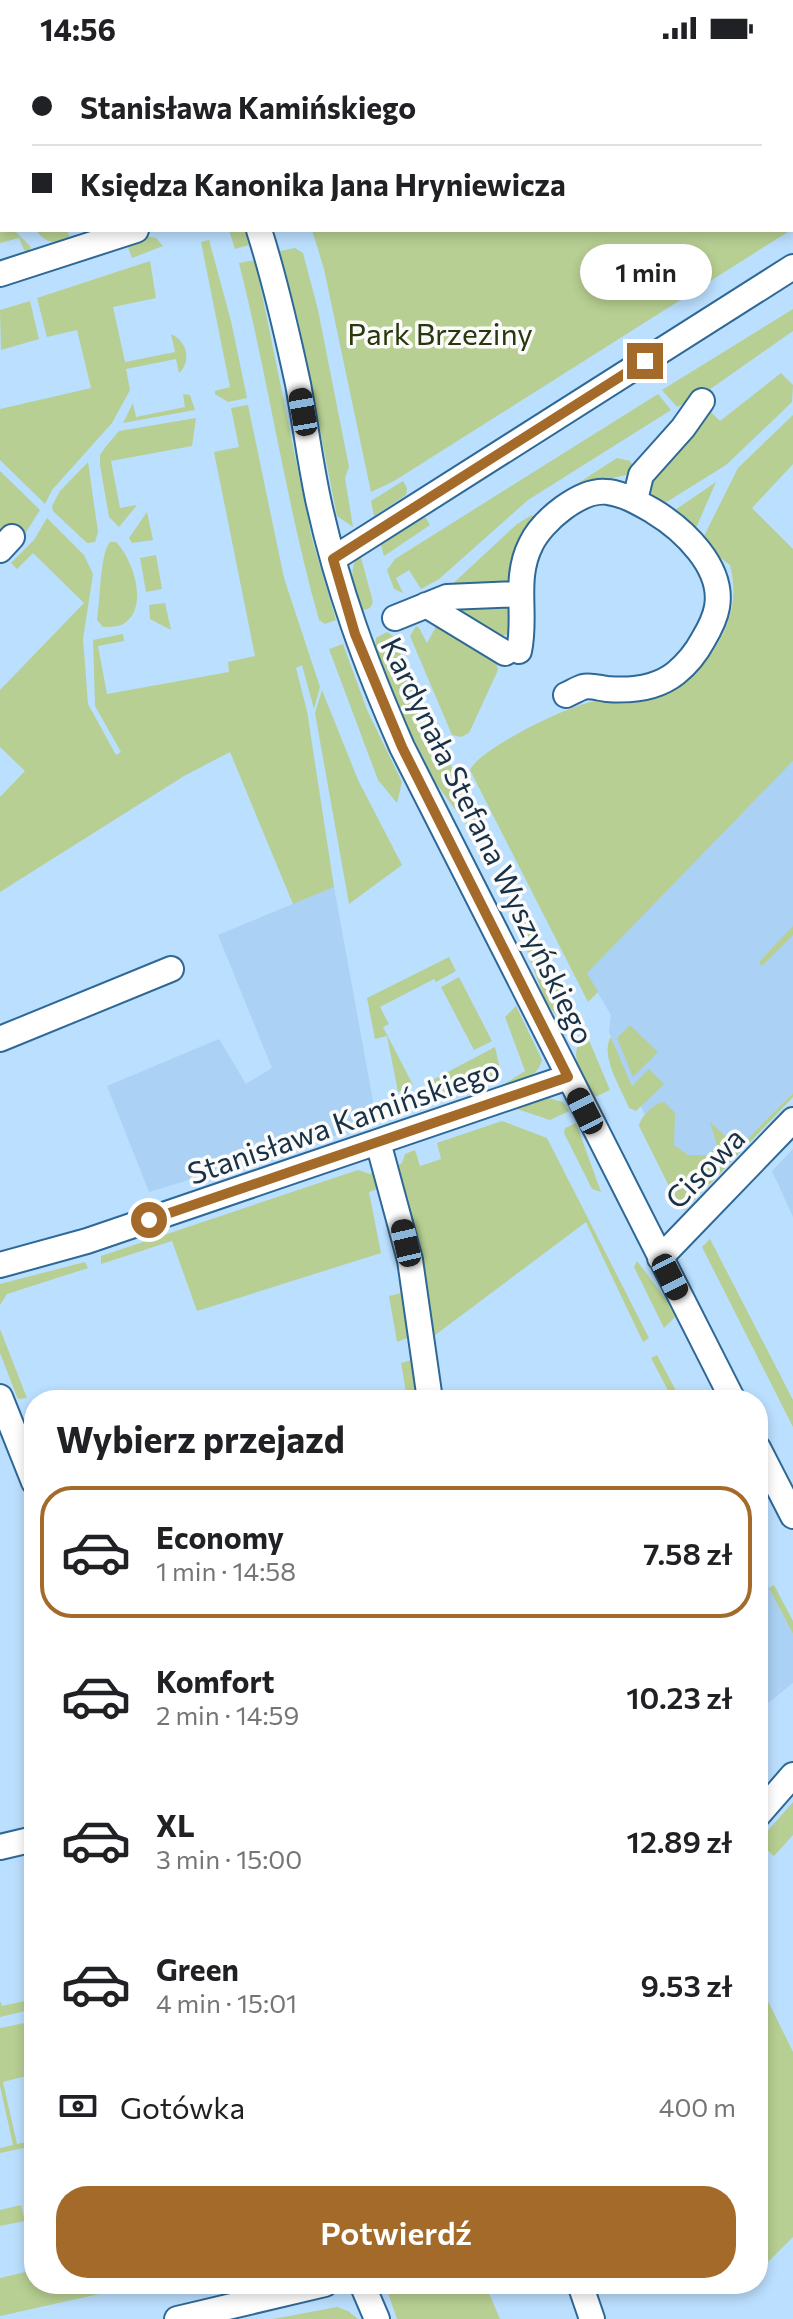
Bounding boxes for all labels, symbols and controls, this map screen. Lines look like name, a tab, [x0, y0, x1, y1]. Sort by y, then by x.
text: 14:56	[40, 10, 116, 47]
text: Stanisława Kamińskiego	[80, 88, 416, 125]
text: Księdza Kanonika Jana Hryniewicza	[80, 165, 566, 202]
callout: 1 min	[579, 245, 711, 301]
text: 1 min	[615, 256, 677, 287]
park label: Park Brzeziny	[347, 314, 533, 351]
route end	[627, 343, 663, 379]
car	[287, 386, 319, 438]
street label: Kardynała Stefana Wyszyńskiego	[374, 631, 604, 1049]
street label: Stanisława Kamińskiego	[182, 1049, 504, 1191]
car	[563, 1084, 607, 1138]
street label: Cisowa	[656, 1119, 752, 1215]
route start	[131, 1202, 167, 1238]
car	[389, 1217, 423, 1269]
car	[648, 1250, 692, 1304]
text: Wybierz przejazd	[56, 1416, 345, 1460]
icon: car	[60, 1516, 132, 1588]
text: Economy	[156, 1518, 284, 1555]
text: 7.58 zł	[643, 1534, 732, 1571]
text: 1 min · 14:58	[156, 1555, 296, 1586]
icon: car	[60, 1660, 132, 1732]
text: Komfort	[156, 1662, 275, 1699]
text: 10.23 zł	[626, 1678, 732, 1715]
text: 2 min · 14:59	[156, 1699, 299, 1730]
icon: car	[60, 1804, 132, 1876]
text: XL	[156, 1806, 195, 1843]
text: 12.89 zł	[627, 1822, 732, 1859]
text: 3 min · 15:00	[156, 1843, 302, 1874]
icon: car	[60, 1948, 132, 2020]
text: Green	[156, 1950, 239, 1987]
text: 9.53 zł	[641, 1966, 732, 2003]
text: 4 min · 15:01	[156, 1987, 297, 2018]
icon: cash	[56, 2084, 100, 2128]
text: Gotówka	[120, 2088, 245, 2125]
text: 400 m	[659, 2091, 736, 2122]
button: Potwierdź	[56, 2186, 736, 2278]

